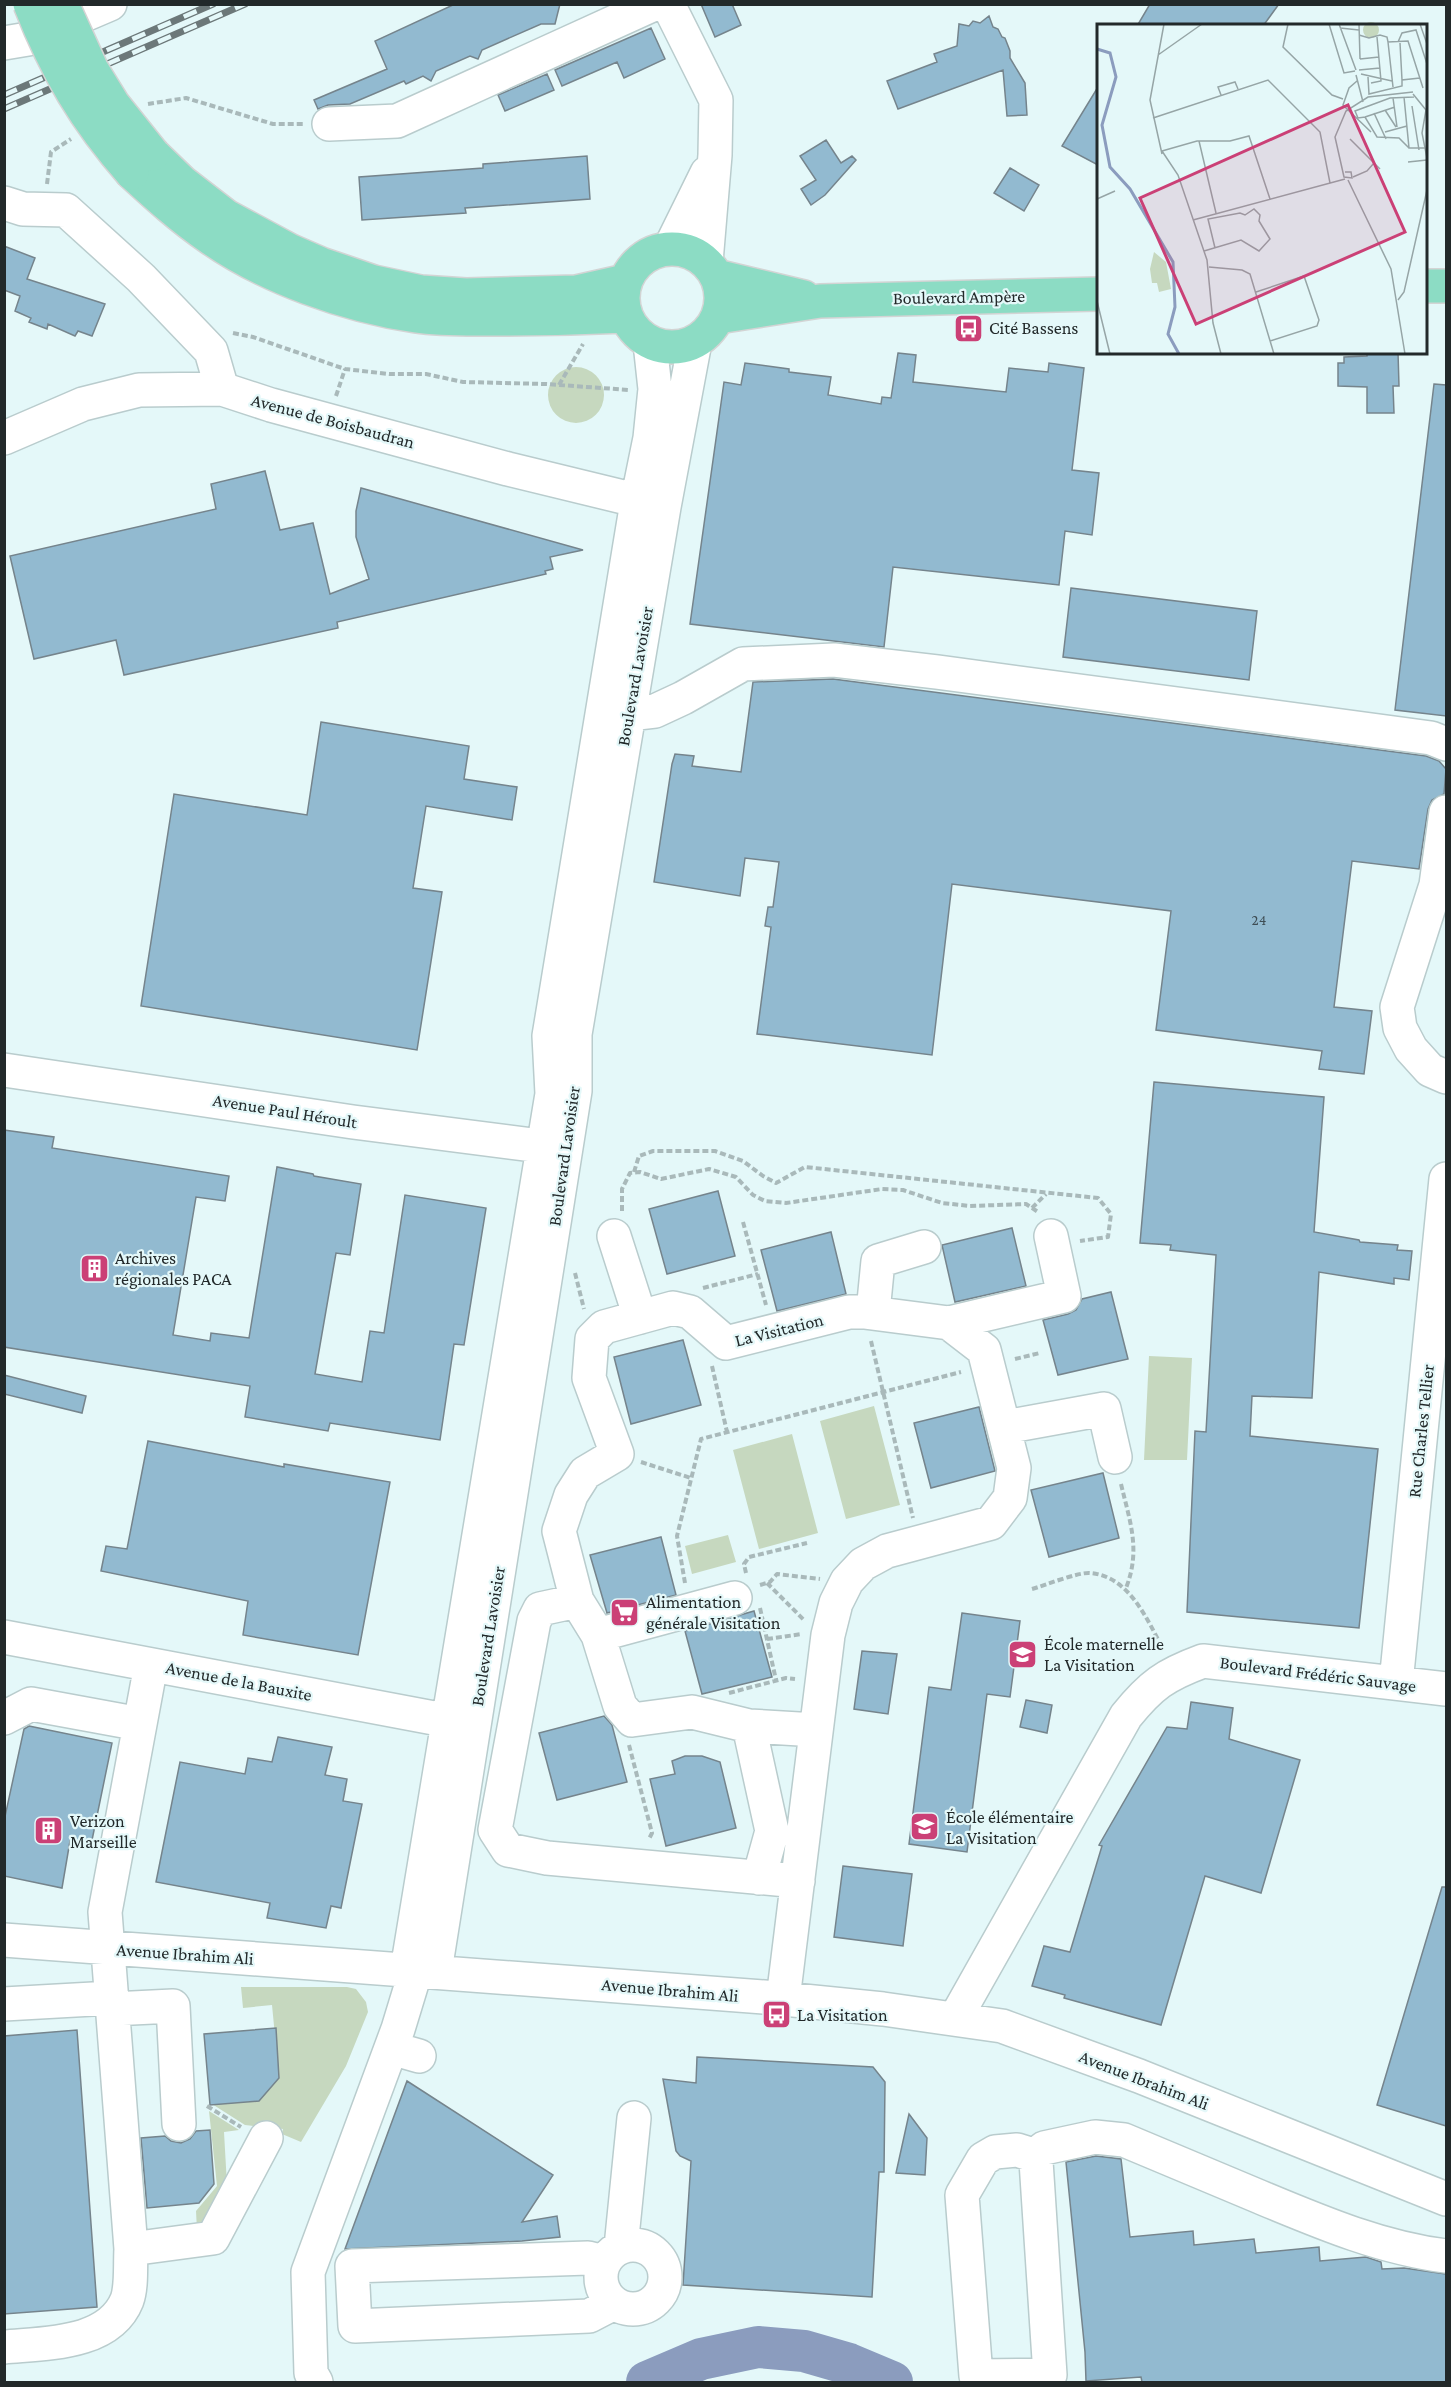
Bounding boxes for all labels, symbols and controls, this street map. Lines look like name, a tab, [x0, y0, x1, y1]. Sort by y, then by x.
inset map	[1097, 24, 1427, 354]
street label: Boulevard Ampère	[893, 286, 1025, 308]
bus stop icon: Cité Bassens	[952, 312, 984, 344]
place label: Cité Bassens	[989, 318, 1078, 338]
street label: Avenue de Boisbaudran	[249, 390, 417, 453]
street label: Boulevard Lavoisier	[613, 604, 657, 747]
house number: 24	[1252, 912, 1266, 928]
street label: Boulevard Lavoisier	[544, 1084, 584, 1227]
street label: Avenue Paul Héroult	[211, 1090, 360, 1132]
place label: Archives régionales PACA	[115, 1248, 232, 1289]
building icon: Archives régionales PACA	[78, 1252, 110, 1284]
street label: La Visitation	[733, 1309, 826, 1351]
street label: Rue Charles Tellier	[1404, 1363, 1438, 1499]
street label: Boulevard Lavoisier	[467, 1564, 509, 1707]
place label: Alimentation générale Visitation	[646, 1592, 781, 1633]
supermarket icon: Alimentation générale Visitation	[609, 1596, 641, 1628]
place label: École maternelle La Visitation	[1044, 1634, 1164, 1675]
school or university icon: École maternelle La Visitation	[1007, 1638, 1039, 1670]
street label: Boulevard Frédéric Sauvage	[1219, 1652, 1417, 1696]
street label: Avenue de la Bauxite	[164, 1657, 314, 1705]
place label: École élémentaire La Visitation	[946, 1807, 1074, 1848]
place label: Verizon Marseille	[70, 1811, 137, 1852]
school or university icon: École élémentaire La Visitation	[909, 1811, 941, 1843]
building icon: Verizon Marseille	[33, 1815, 65, 1847]
street label: Avenue Ibrahim Ali	[116, 1939, 254, 1969]
street label: Avenue Ibrahim Ali	[601, 1974, 740, 2006]
bus stop icon: La Visitation	[760, 1999, 792, 2031]
place label: La Visitation	[797, 2005, 888, 2025]
street label: Avenue Ibrahim Ali	[1076, 2046, 1212, 2114]

